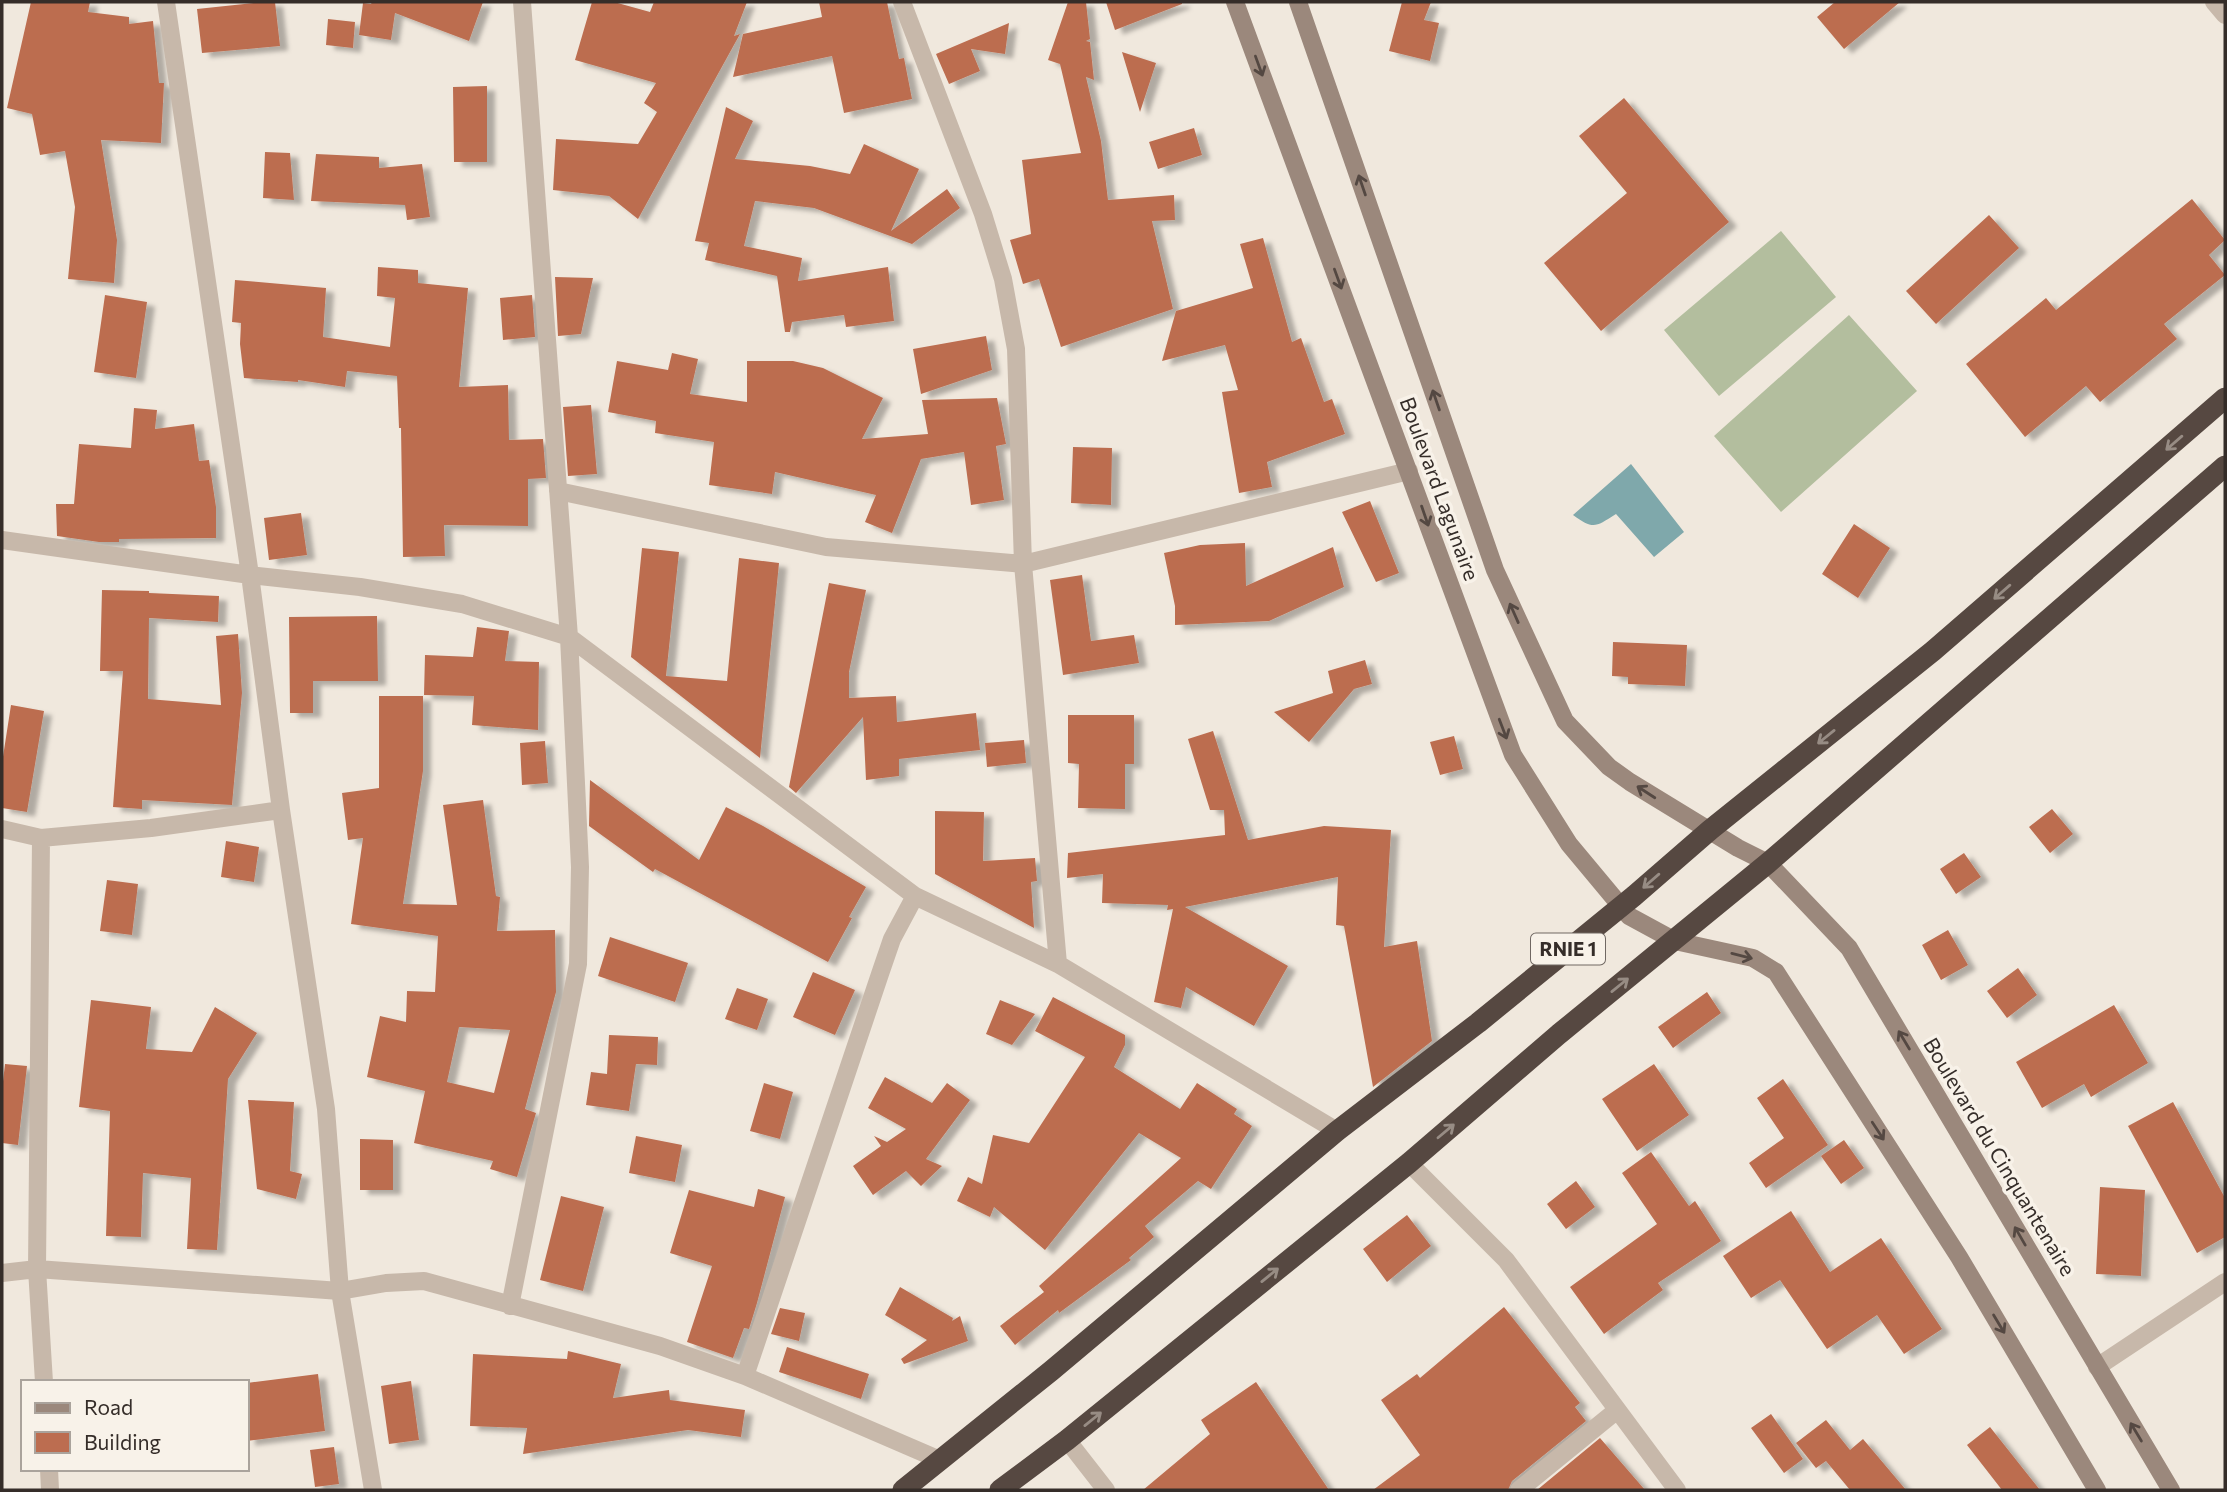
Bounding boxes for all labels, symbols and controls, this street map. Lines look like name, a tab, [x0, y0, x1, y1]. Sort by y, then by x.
one-way arrow	[1254, 54, 1266, 76]
one-way arrow	[1355, 174, 1367, 196]
one-way arrow	[1333, 268, 1345, 290]
one-way arrow	[1429, 389, 1441, 411]
street label: Boulevard Lagunaire	[1396, 393, 1485, 584]
one-way arrow	[2165, 435, 2183, 451]
one-way arrow	[1419, 504, 1432, 526]
one-way arrow	[1993, 584, 2011, 600]
one-way arrow	[1507, 603, 1520, 624]
one-way arrow	[1498, 718, 1510, 740]
one-way arrow	[1818, 729, 1836, 744]
one-way arrow	[1636, 785, 1656, 799]
one-way arrow	[1642, 873, 1660, 889]
road number: RNIE 1	[1531, 934, 1605, 965]
one-way arrow	[1730, 950, 1752, 963]
one-way arrow	[1611, 977, 1629, 993]
one-way arrow	[1896, 1031, 1910, 1051]
street label: Boulevard du Cinquantenaire	[1919, 1033, 2081, 1280]
one-way arrow	[1871, 1121, 1886, 1140]
one-way arrow	[1437, 1123, 1455, 1139]
one-way arrow	[2013, 1226, 2027, 1246]
one-way arrow	[1260, 1268, 1278, 1283]
one-way arrow	[1992, 1314, 2006, 1334]
legend	[21, 1380, 248, 1471]
text: Road	[84, 1394, 133, 1419]
one-way arrow	[1084, 1411, 1102, 1426]
one-way arrow	[2128, 1422, 2142, 1442]
text: Building	[84, 1429, 161, 1454]

